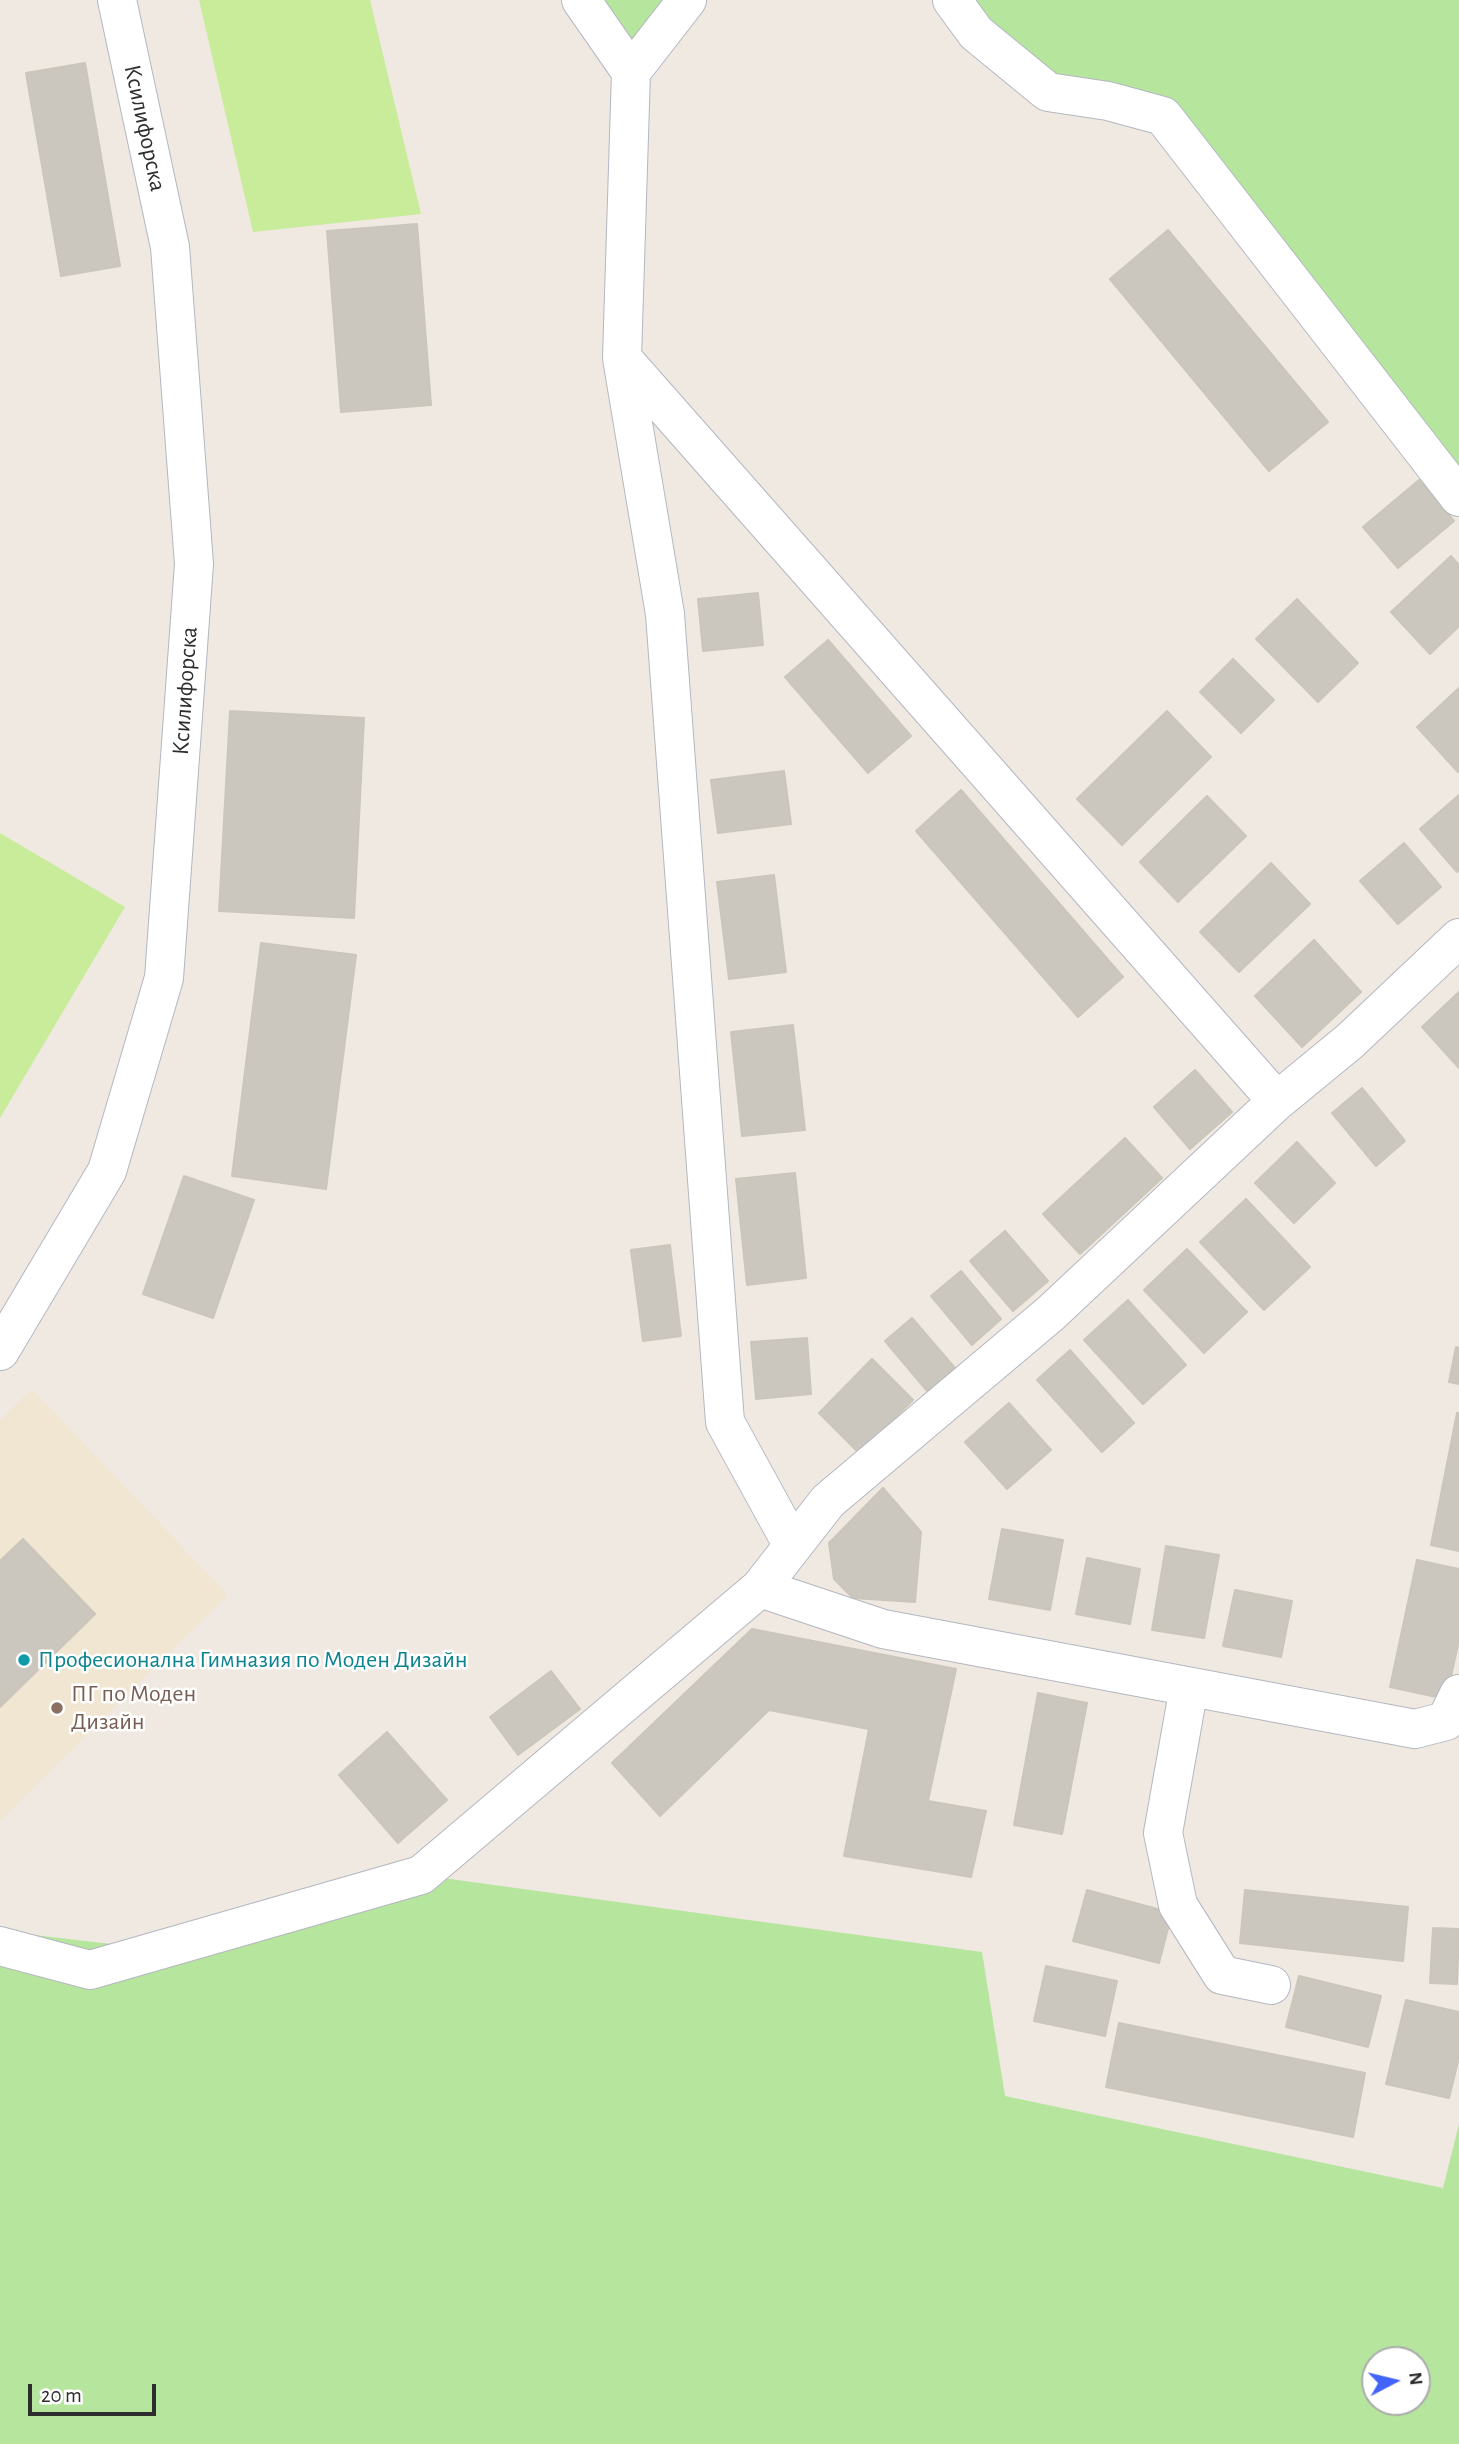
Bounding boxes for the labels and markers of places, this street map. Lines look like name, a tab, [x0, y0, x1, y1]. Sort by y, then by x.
place label: Професионална Гимназия по Моден Дизайн	[38, 1646, 468, 1674]
marker: Професионална Гимназия по Моден Дизайн	[16, 1652, 32, 1668]
place label: ПГ по Моден Дизайн	[71, 1680, 196, 1736]
marker: ПГ по Моден Дизайн	[49, 1700, 65, 1716]

